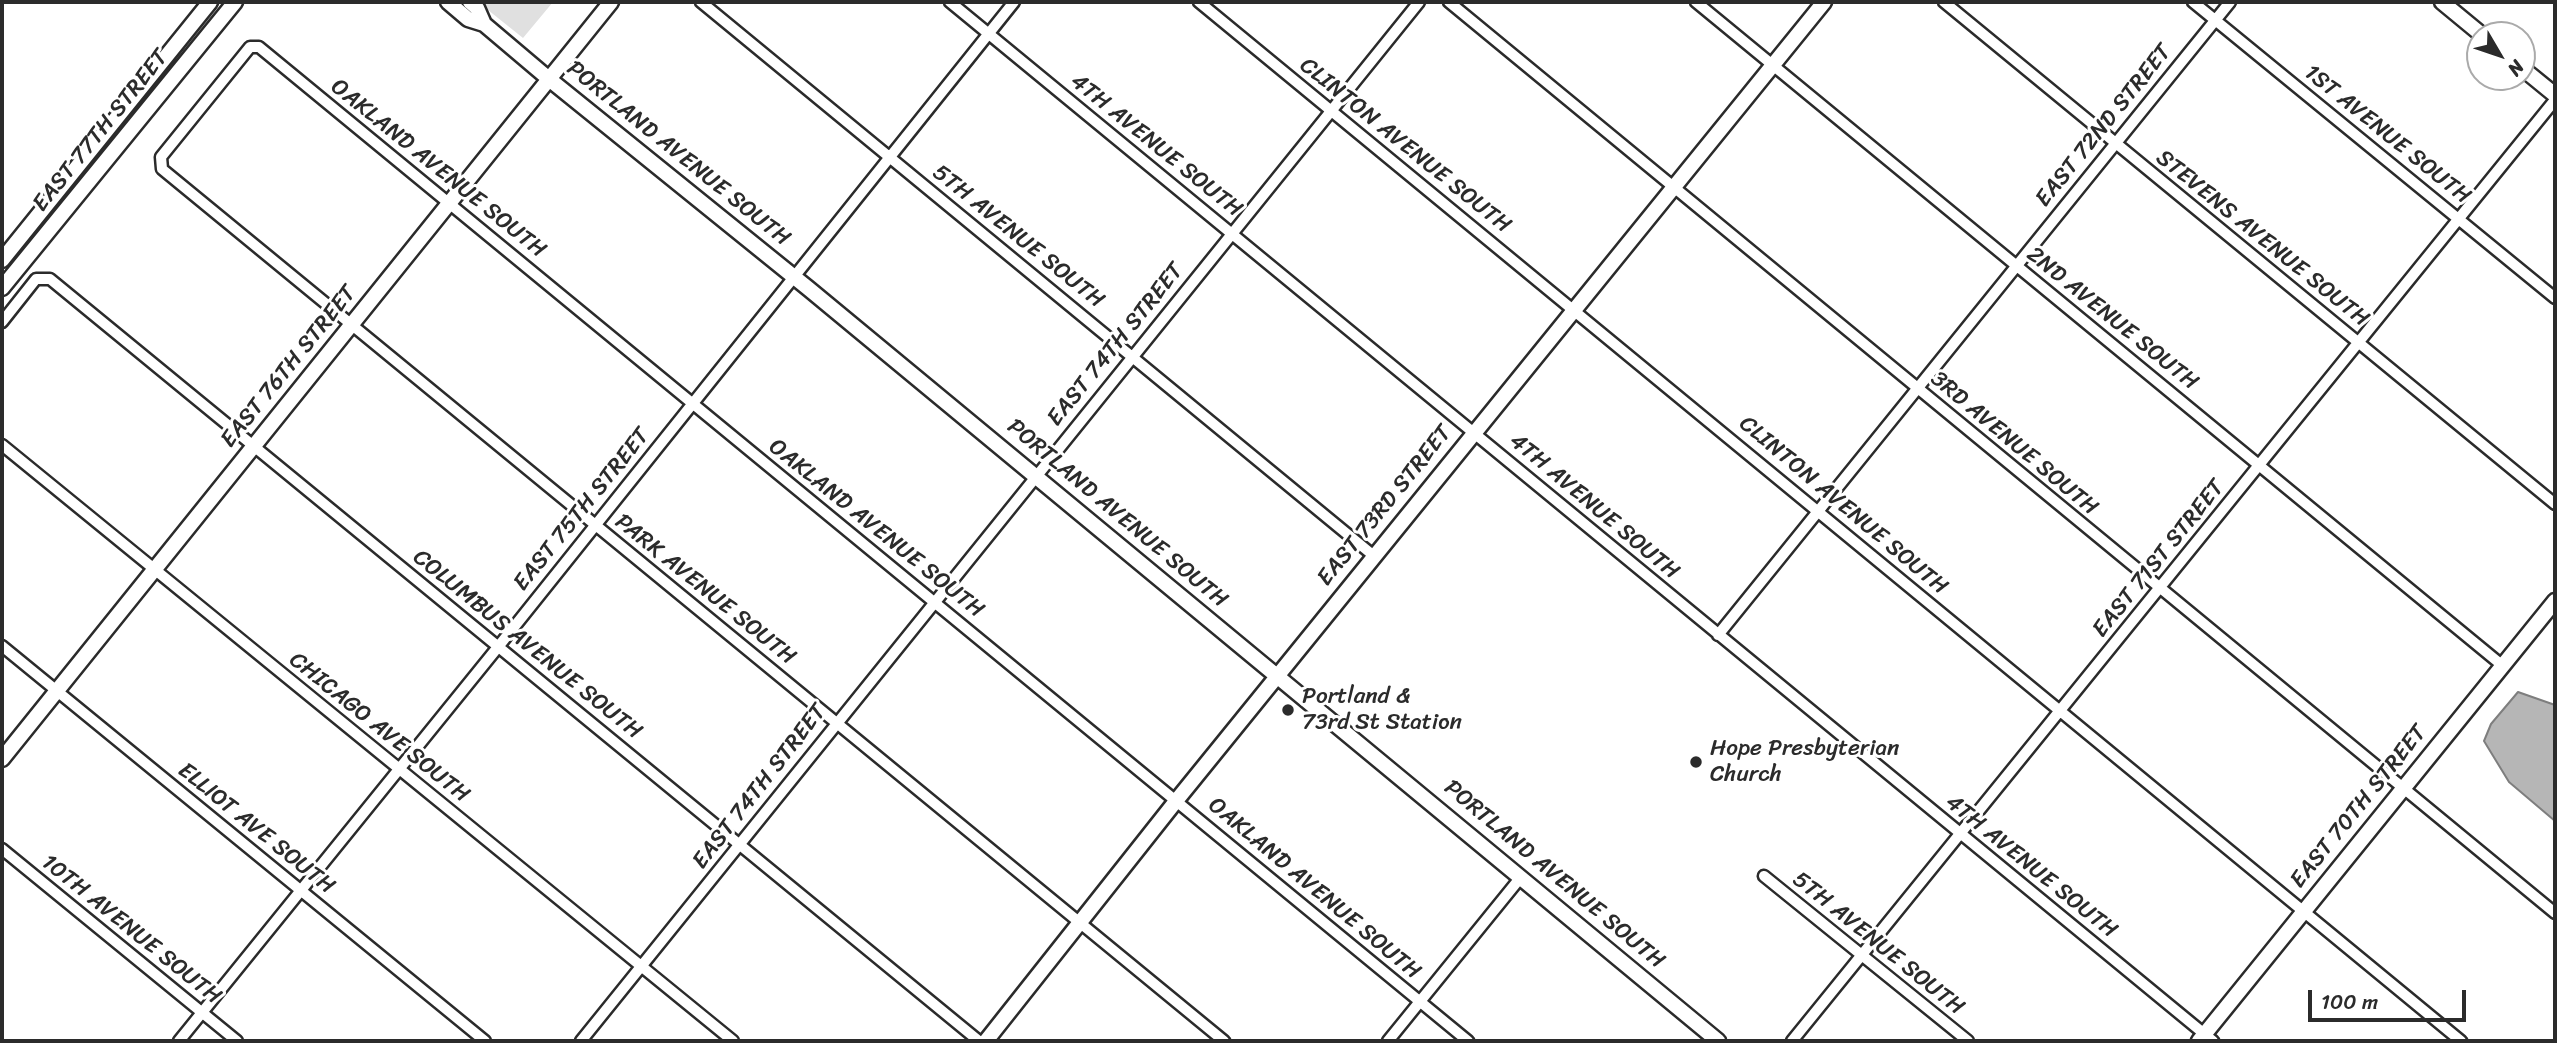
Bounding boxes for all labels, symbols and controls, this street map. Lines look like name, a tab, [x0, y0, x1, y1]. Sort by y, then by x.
north arrow	[2466, 21, 2536, 91]
street label: EAST 72ND STREET	[2030, 39, 2178, 213]
street label: EAST 77TH STREET	[27, 44, 175, 218]
street label: CLINTON AVENUE SOUTH	[1294, 52, 1516, 240]
text: N	[2499, 53, 2533, 84]
street label: PORTLAND AVENUE SOUTH	[561, 55, 795, 253]
street label: 1ST AVENUE SOUTH	[2298, 59, 2476, 211]
street label: 4TH AVENUE SOUTH	[1064, 68, 1248, 224]
street label: OAKLAND AVENUE SOUTH	[325, 74, 551, 264]
street label: STEVENS AVENUE SOUTH	[2150, 145, 2374, 333]
street label: 5TH AVENUE SOUTH	[927, 159, 1109, 315]
street label: 2ND AVENUE SOUTH	[2021, 241, 2203, 397]
street label: EAST 74TH STREET	[1042, 258, 1190, 432]
street label: EAST 76TH STREET	[215, 280, 363, 454]
street label: 3RD AVENUE SOUTH	[1925, 366, 2103, 522]
street label: CLINTON AVENUE SOUTH	[1733, 411, 1953, 601]
street label: PORTLAND AVENUE SOUTH	[1001, 414, 1233, 614]
street label: EAST 73RD STREET	[1312, 420, 1458, 592]
street label: EAST 75TH STREET	[508, 423, 656, 597]
street label: 4TH AVENUE SOUTH	[1503, 428, 1685, 586]
street label: OAKLAND AVENUE SOUTH	[763, 434, 989, 624]
street label: EAST 71ST STREET	[2087, 475, 2231, 643]
street label: PARK AVENUE SOUTH	[609, 509, 801, 671]
street label: COLUMBUS AVENUE SOUTH	[407, 544, 647, 746]
street label: CHICAGO AVE SOUTH	[283, 647, 475, 809]
place label: Portland & 73rd St Station	[1302, 683, 1462, 737]
street label: EAST 74TH STREET	[687, 699, 833, 875]
marker: Portland & 73rd St Station	[1280, 702, 1296, 718]
street label: EAST 70TH STREET	[2285, 720, 2433, 894]
place label: Hope Presbyterian Church	[1710, 735, 1900, 789]
marker: Hope Presbyterian Church	[1688, 754, 1704, 770]
street label: ELLIOT AVE SOUTH	[172, 757, 340, 901]
street label: PORTLAND AVENUE SOUTH	[1438, 775, 1670, 975]
street label: 4TH AVENUE SOUTH	[1939, 789, 2123, 945]
street label: OAKLAND AVENUE SOUTH	[1202, 792, 1426, 986]
street label: 10TH AVENUE SOUTH	[36, 849, 226, 1011]
street label: 5TH AVENUE SOUTH	[1787, 866, 1969, 1022]
scale bar	[2312, 976, 2470, 1020]
text: 100 m	[2321, 983, 2378, 1021]

